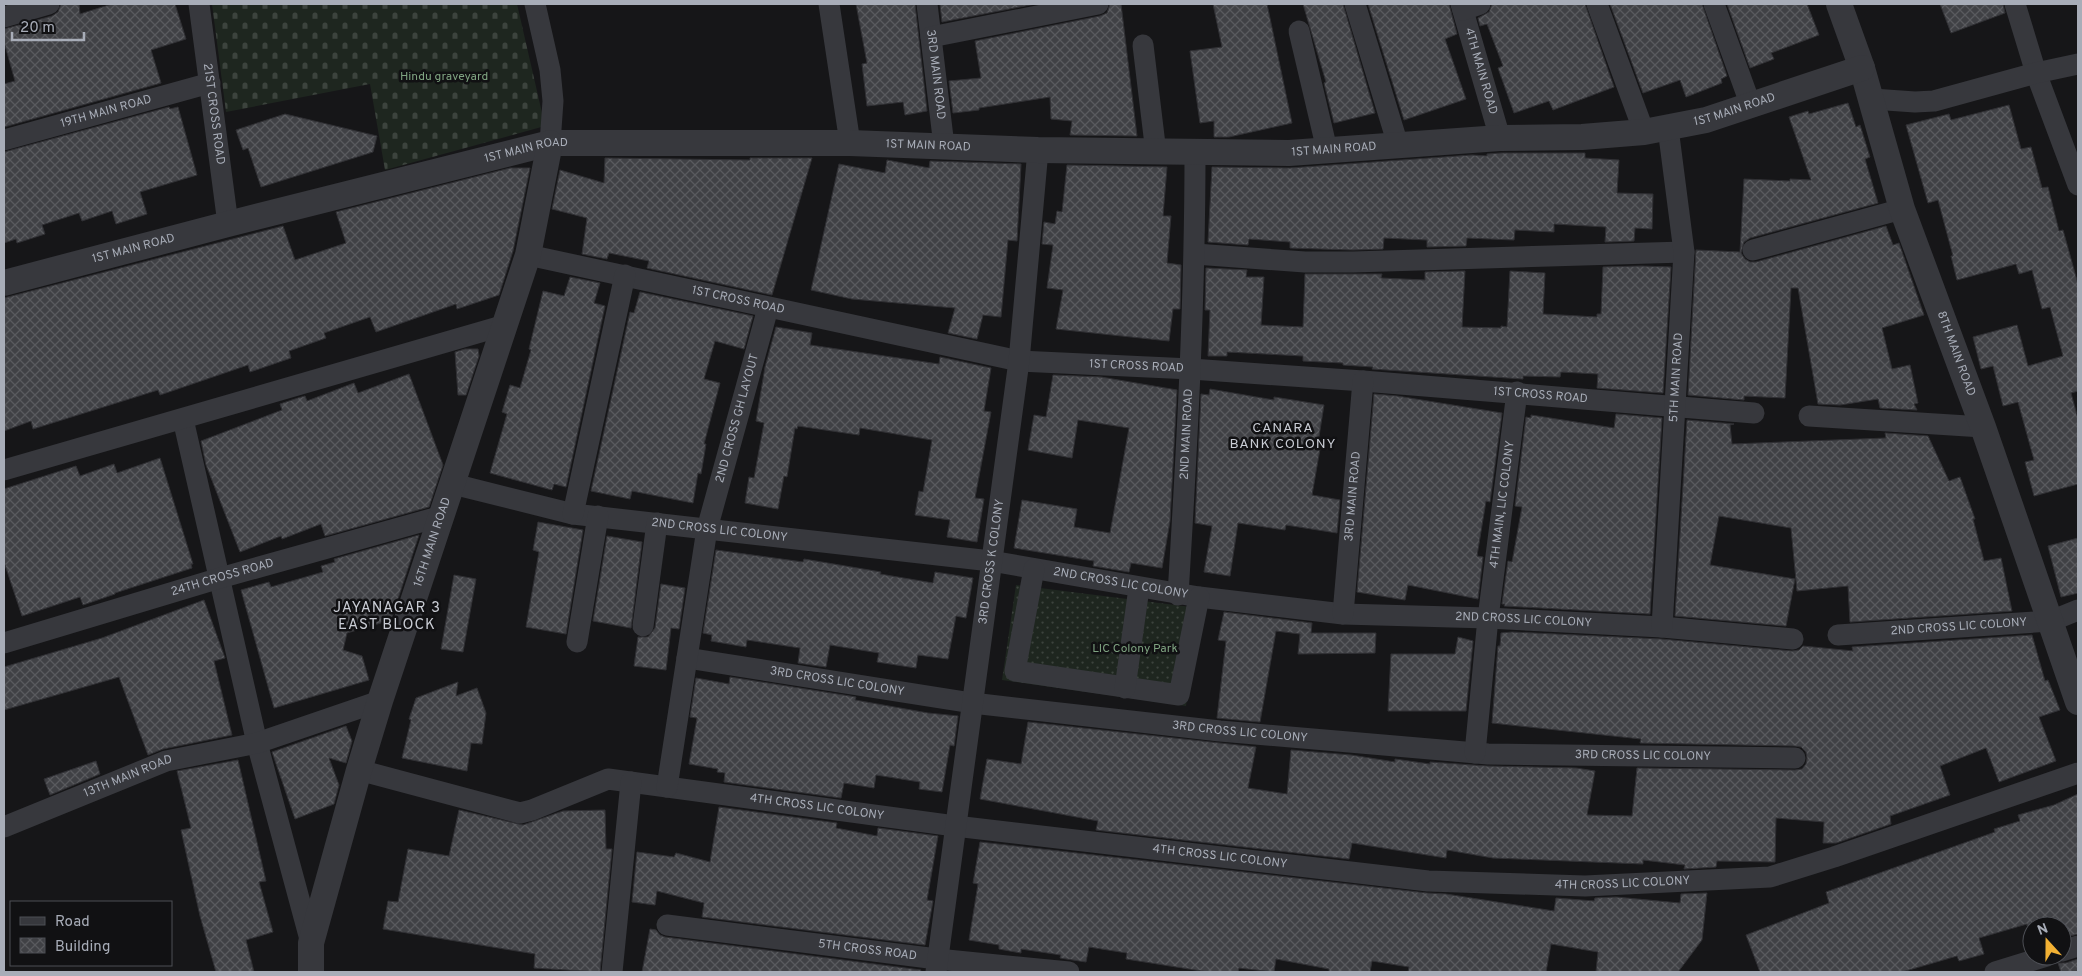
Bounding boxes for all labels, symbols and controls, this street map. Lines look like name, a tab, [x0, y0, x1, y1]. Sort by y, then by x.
scale bar	[12, 10, 85, 42]
text: 20 m	[20, 19, 55, 38]
street label: 4TH MAIN ROAD	[1460, 26, 1501, 117]
street label: 3RD MAIN ROAD	[922, 29, 949, 120]
street label: 21ST CROSS ROAD	[199, 62, 228, 166]
park label: Hindu graveyard	[400, 69, 488, 85]
street label: 1ST MAIN ROAD	[1692, 89, 1778, 130]
street label: 19TH MAIN ROAD	[59, 92, 154, 132]
street label: 1ST MAIN ROAD	[483, 135, 568, 167]
street label: 1ST MAIN ROAD	[885, 136, 971, 155]
street label: 1ST MAIN ROAD	[1291, 139, 1377, 161]
street label: 1ST MAIN ROAD	[90, 230, 177, 267]
street label: 1ST CROSS ROAD	[690, 283, 786, 318]
street label: 8TH MAIN ROAD	[1933, 309, 1979, 399]
street label: 5TH MAIN ROAD	[1666, 332, 1687, 423]
street label: 2ND CROSS GH LAYOUT	[712, 352, 763, 485]
street label: 1ST CROSS ROAD	[1089, 356, 1184, 377]
street label: 1ST CROSS ROAD	[1493, 384, 1588, 407]
street label: 2ND MAIN ROAD	[1177, 388, 1197, 480]
district label: CANARA BANK COLONY	[1230, 420, 1336, 453]
street label: 4TH MAIN, LIC COLONY	[1486, 439, 1519, 569]
street label: 3RD MAIN ROAD	[1341, 451, 1365, 542]
street label: 16TH MAIN ROAD	[410, 495, 455, 589]
street label: 3RD CROSS K COLONY	[975, 498, 1008, 625]
street label: 2ND CROSS LIC COLONY	[650, 515, 789, 546]
street label: 24TH CROSS ROAD	[169, 555, 276, 600]
street label: 2ND CROSS LIC COLONY	[1052, 564, 1190, 603]
district label: JAYANAGAR 3 EAST BLOCK	[333, 599, 441, 635]
street label: 2ND CROSS LIC COLONY	[1455, 609, 1593, 631]
street label: 2ND CROSS LIC COLONY	[1890, 615, 2028, 640]
park label: LIC Colony Park	[1092, 641, 1178, 657]
street label: 3RD CROSS LIC COLONY	[769, 663, 906, 700]
street label: 3RD CROSS LIC COLONY	[1171, 718, 1309, 747]
street label: 3RD CROSS LIC COLONY	[1575, 747, 1711, 765]
street label: 13TH MAIN ROAD	[81, 752, 174, 802]
street label: 4TH CROSS LIC COLONY	[749, 790, 885, 824]
street label: 4TH CROSS LIC COLONY	[1152, 841, 1288, 873]
street label: 4TH CROSS LIC COLONY	[1555, 873, 1691, 894]
legend	[10, 901, 172, 966]
text: Road	[55, 913, 90, 932]
north arrow	[2022, 916, 2072, 966]
text: N	[2035, 921, 2051, 940]
street label: 5TH CROSS ROAD	[817, 936, 918, 964]
text: Building	[55, 938, 110, 957]

